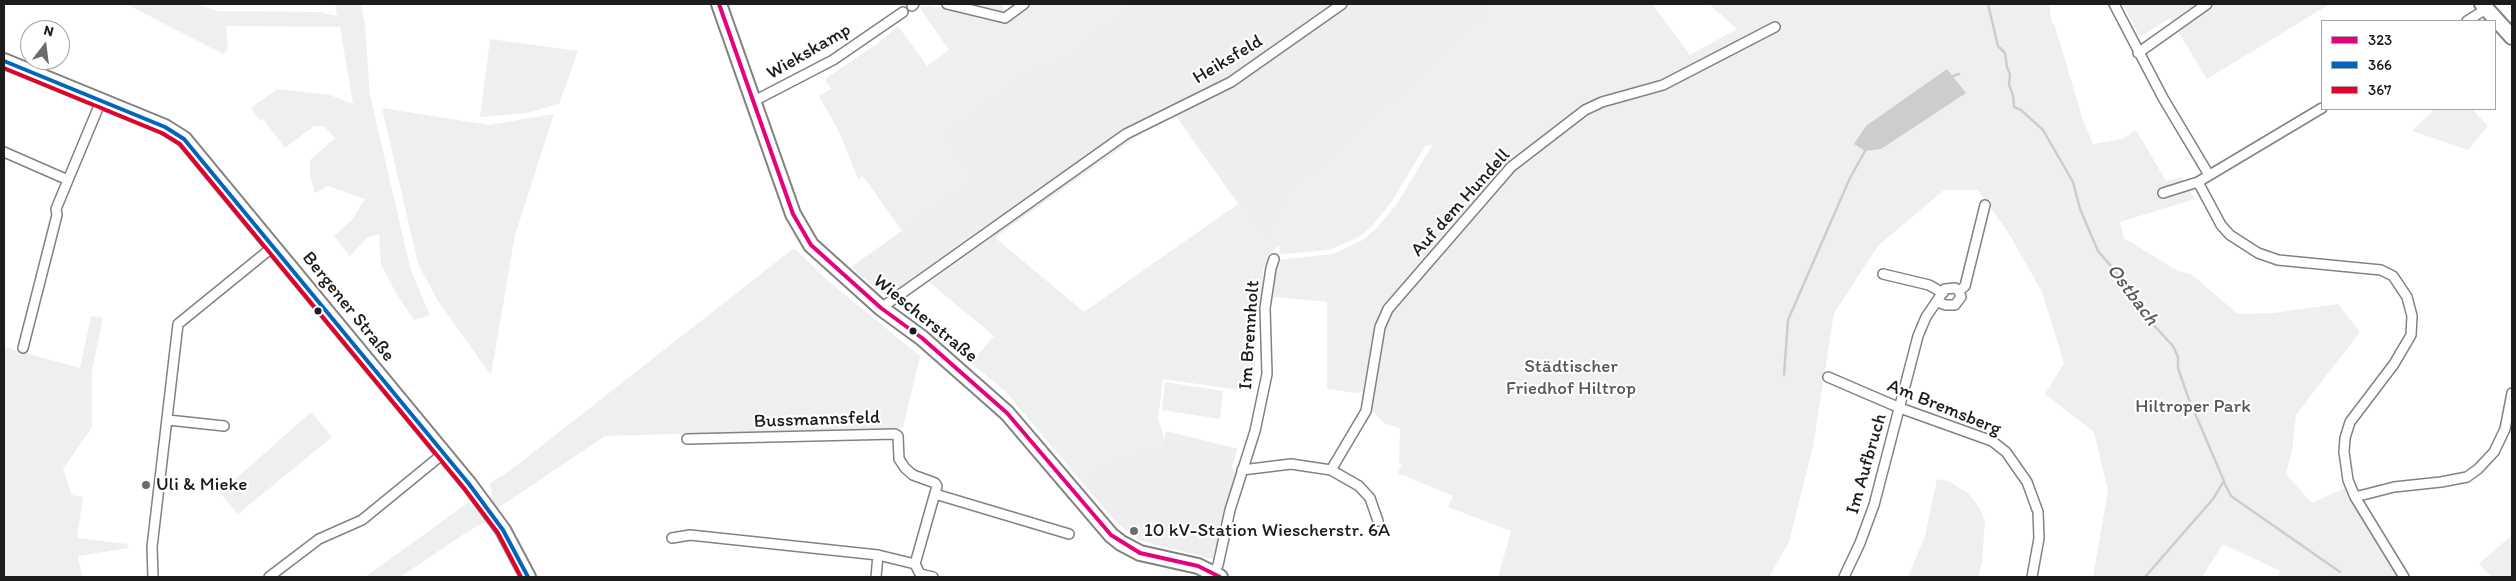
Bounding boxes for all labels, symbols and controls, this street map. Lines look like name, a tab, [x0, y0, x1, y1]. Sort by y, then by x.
street label: Wiekskamp	[763, 19, 855, 85]
north arrow	[20, 20, 70, 70]
legend	[2321, 20, 2496, 110]
text: N	[42, 22, 56, 40]
street label: Heiksfeld	[1189, 30, 1267, 90]
text: 323	[2368, 31, 2392, 49]
text: 366	[2368, 56, 2392, 74]
text: 367	[2368, 81, 2392, 99]
street label: Auf dem Hundell	[1407, 144, 1515, 262]
street label: Bergener Straße	[297, 247, 399, 367]
water label: Ostbach	[2101, 259, 2163, 331]
street label: Wiescherstraße	[868, 270, 982, 368]
street label: Im Brennholt	[1235, 280, 1265, 390]
unlabelled marker	[313, 306, 323, 316]
unlabelled marker	[908, 326, 918, 336]
park label: Städtischer Friedhof Hiltrop	[1506, 356, 1636, 400]
street label: Am Bremsberg	[1884, 375, 2004, 441]
park label: Hiltroper Park	[2135, 396, 2251, 418]
street label: Bussmannsfeld	[753, 406, 881, 434]
street label: Im Aufbruch	[1842, 411, 1892, 517]
place label: Uli & Mieke	[156, 474, 247, 496]
marker: Uli & Mieke	[140, 479, 152, 491]
place label: 10 kV-Station Wiescherstr. 6A	[1144, 520, 1390, 542]
marker: 10 kV-Station Wiescherstr. 6A	[1128, 525, 1140, 537]

